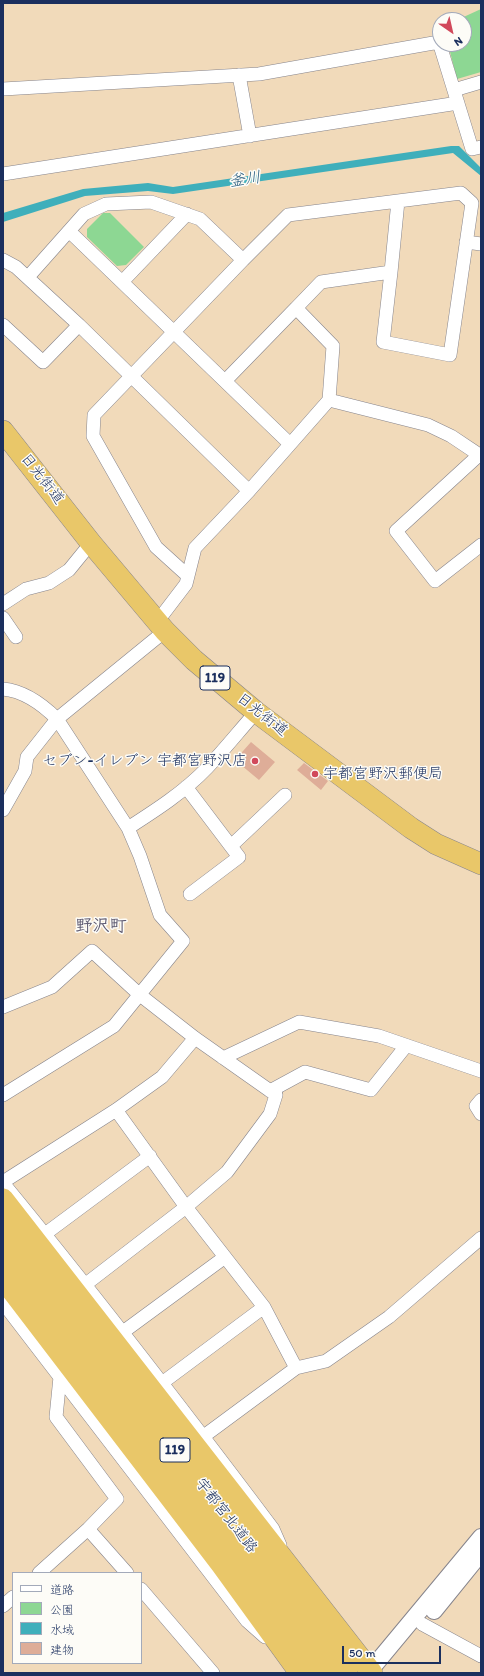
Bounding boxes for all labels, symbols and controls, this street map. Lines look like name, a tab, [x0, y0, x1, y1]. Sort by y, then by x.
north arrow	[432, 12, 472, 52]
text: N	[452, 34, 465, 49]
water label: 釜川	[228, 168, 262, 192]
street label: 日光街道	[16, 450, 68, 508]
road number: 119	[200, 666, 230, 690]
street label: 日光街道	[233, 689, 291, 741]
place label: セブン-イレブン 宇都宮野沢店	[43, 752, 247, 770]
marker: セブン-イレブン 宇都宮野沢店	[250, 756, 260, 766]
place label: 宇都宮野沢郵便局	[323, 765, 443, 783]
marker: 宇都宮野沢郵便局	[310, 769, 320, 779]
district label: 野沢町	[76, 917, 126, 937]
road number: 119	[160, 1438, 190, 1462]
street label: 宇都宮北道路	[191, 1475, 261, 1557]
legend	[12, 1572, 142, 1664]
text: 道路	[50, 1583, 74, 1597]
text: 公園	[50, 1603, 74, 1617]
text: 水域	[50, 1623, 74, 1637]
scale bar	[344, 1638, 443, 1664]
text: 建物	[50, 1643, 74, 1657]
text: 50 m	[349, 1646, 375, 1660]

